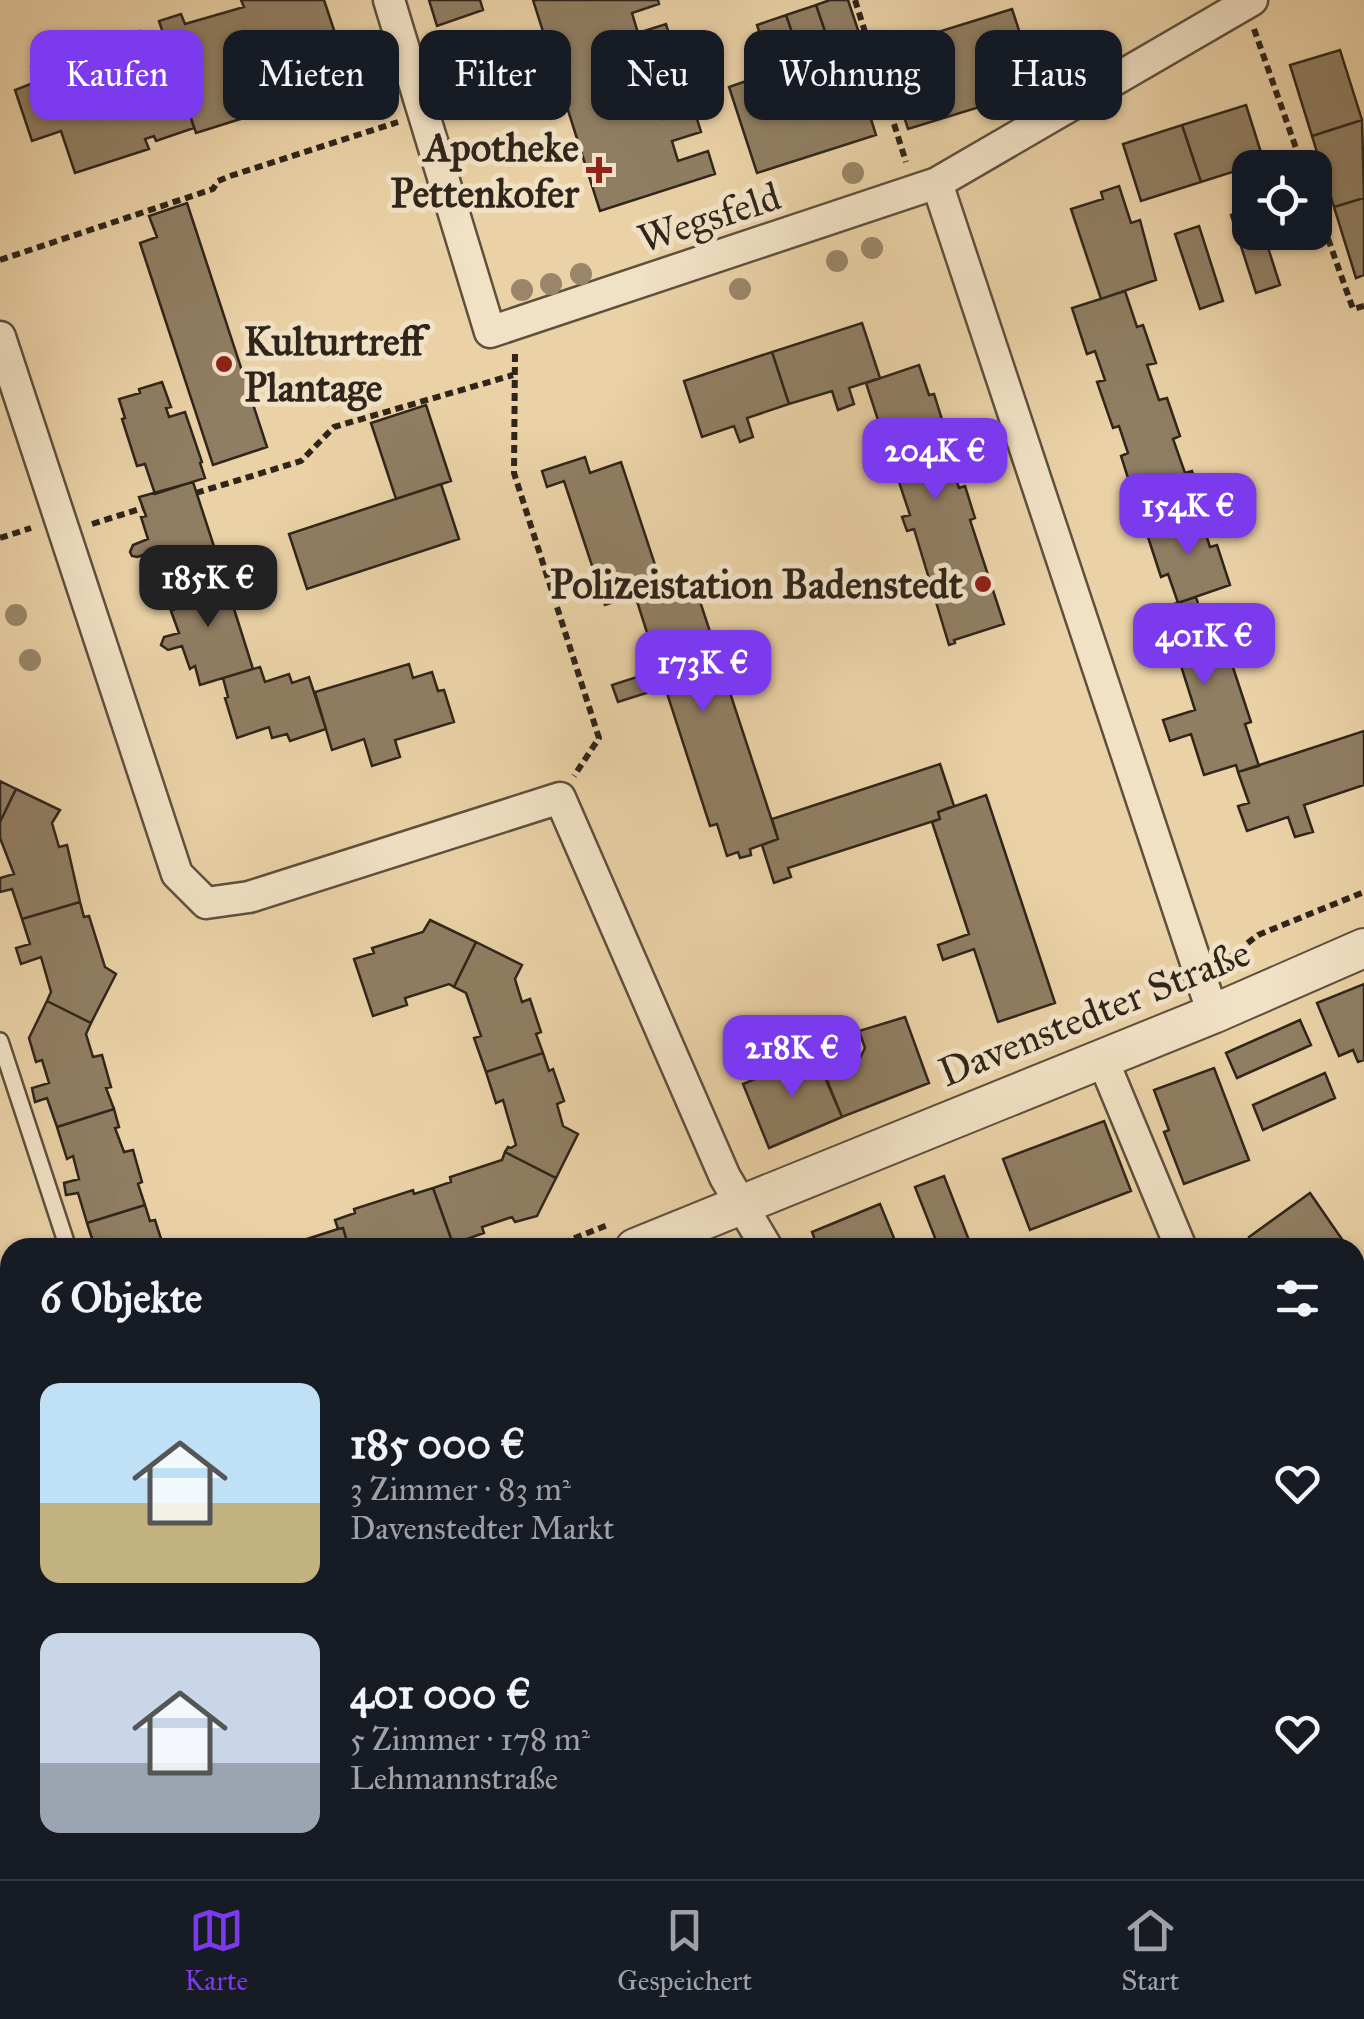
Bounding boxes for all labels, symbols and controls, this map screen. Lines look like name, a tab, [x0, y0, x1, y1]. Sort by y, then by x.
chip: Kaufen	[30, 30, 203, 120]
chip: Mieten	[223, 30, 399, 120]
chip: Filter	[419, 30, 571, 120]
chip: Neu	[591, 30, 724, 120]
chip: Wohnung	[744, 30, 955, 120]
chip: Haus	[975, 30, 1122, 120]
place label: Apotheke Pettenkofer	[391, 123, 580, 218]
map controls	[1232, 150, 1332, 250]
button: locate	[1232, 150, 1332, 250]
marker: Apotheke Pettenkofer	[588, 159, 610, 181]
street label: Wegsfeld	[632, 171, 787, 263]
place label: Kulturtreff Plantage	[244, 317, 431, 412]
marker: Kulturtreff Plantage	[213, 353, 235, 375]
pin: 204K €	[854, 418, 1016, 503]
text: 204K €	[884, 431, 986, 470]
pin: 154K €	[1107, 473, 1269, 558]
text: 154K €	[1141, 486, 1235, 525]
pin: 185K €	[127, 545, 289, 630]
text: 185K €	[161, 558, 255, 597]
place label: Polizeistation Badenstedt	[550, 560, 964, 609]
marker: Polizeistation Badenstedt	[972, 573, 994, 595]
pin: 401K €	[1123, 603, 1285, 688]
text: 401K €	[1155, 616, 1253, 655]
pin: 173K €	[622, 630, 784, 715]
text: 173K €	[657, 643, 749, 682]
street label: Davenstedter Straße	[931, 928, 1257, 1097]
pin: 218K €	[711, 1015, 873, 1100]
text: 218K €	[745, 1028, 839, 1067]
icon: filters	[1270, 1271, 1325, 1326]
text: 6 Objekte	[40, 1272, 202, 1324]
text: 185 000 €	[350, 1418, 525, 1470]
icon: home	[120, 1423, 240, 1543]
icon: heart	[1270, 1456, 1325, 1511]
text: 3 Zimmer · 83 m²	[350, 1470, 571, 1509]
text: Davenstedter Markt	[350, 1509, 614, 1548]
text: 401 000 €	[350, 1668, 531, 1720]
icon: home	[120, 1673, 240, 1793]
icon: heart	[1270, 1706, 1325, 1761]
text: 5 Zimmer · 178 m²	[350, 1720, 590, 1759]
text: Lehmannstraße	[350, 1759, 558, 1798]
tab: Karte	[185, 1903, 248, 1998]
tab: Gespeichert	[617, 1903, 752, 1998]
tab: Start	[1121, 1903, 1180, 1998]

